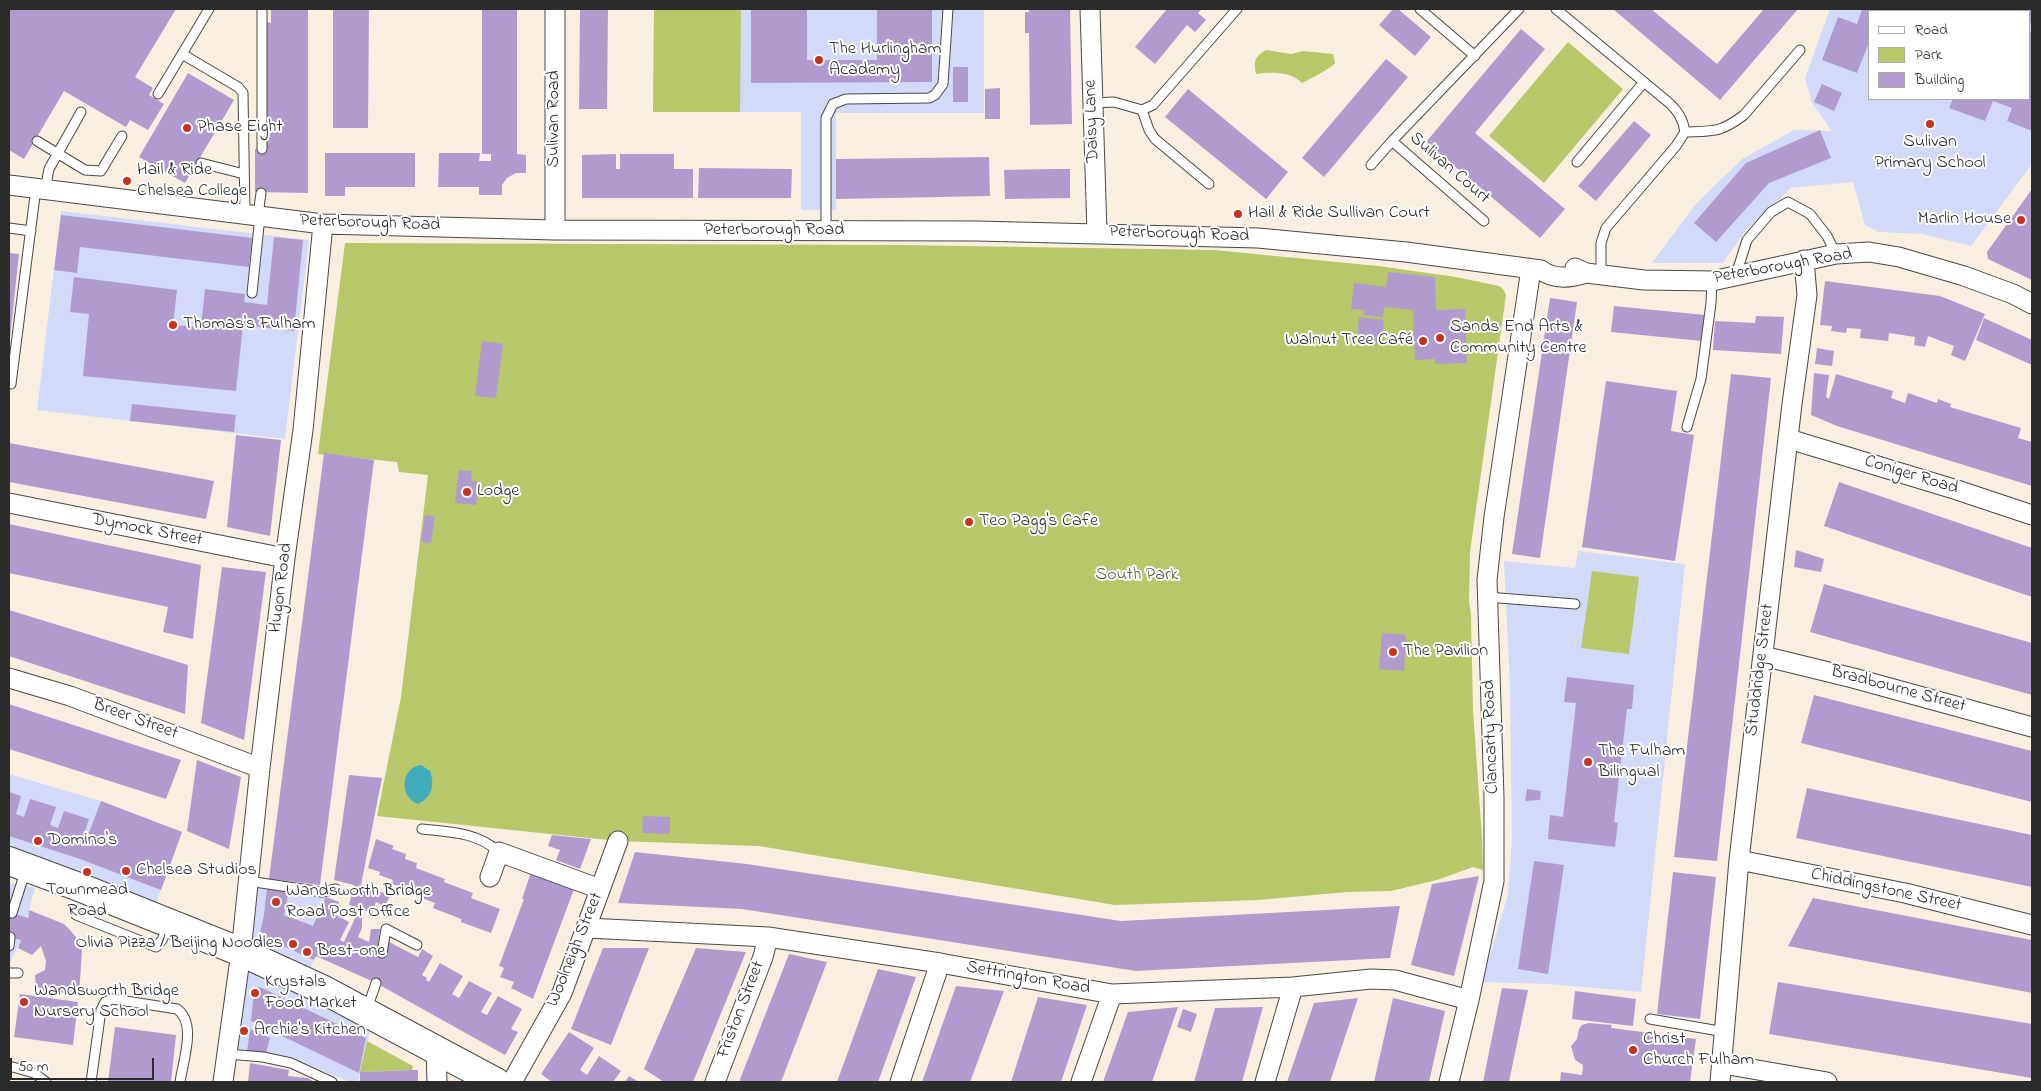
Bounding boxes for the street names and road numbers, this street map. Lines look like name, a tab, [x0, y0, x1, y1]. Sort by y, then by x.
street label: Sulivan Road	[544, 70, 566, 168]
street label: Daisy Lane	[1081, 79, 1105, 163]
street label: Sulivan Court	[1404, 128, 1494, 210]
street label: Peterborough Road	[299, 211, 441, 237]
street label: Peterborough Road	[704, 220, 844, 242]
street label: Peterborough Road	[1108, 222, 1250, 248]
street label: Peterborough Road	[1712, 244, 1854, 290]
street label: Coniger Road	[1862, 452, 1960, 500]
street label: Dymock Street	[90, 510, 204, 552]
street label: Hugon Road	[266, 542, 298, 634]
street label: Studdridge Street	[1742, 603, 1780, 737]
street label: Bradbourne Street	[1828, 662, 1968, 718]
street label: Clancarty Road	[1479, 679, 1505, 795]
street label: Breer Street	[89, 695, 181, 745]
street label: Chiddingstone Street	[1809, 864, 1963, 918]
street label: Woolneigh Street	[543, 890, 609, 1010]
street label: Settrington Road	[964, 957, 1092, 1001]
street label: Friston Street	[714, 958, 770, 1062]

